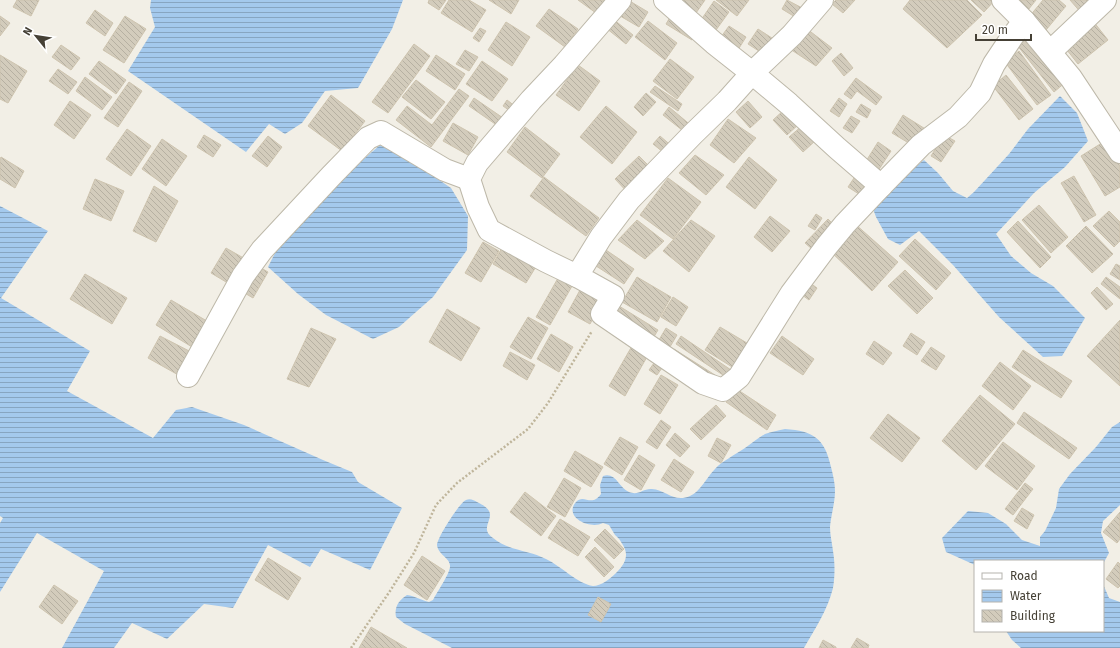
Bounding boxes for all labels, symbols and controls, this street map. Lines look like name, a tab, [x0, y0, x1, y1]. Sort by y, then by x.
north arrow	[16, 16, 56, 56]
scale bar	[976, 16, 1031, 42]
text: 20 m	[982, 23, 1008, 37]
text: N	[20, 25, 35, 38]
legend	[974, 560, 1104, 632]
text: Road	[1010, 569, 1038, 583]
text: Water	[1010, 589, 1042, 603]
text: Building	[1010, 609, 1056, 623]

